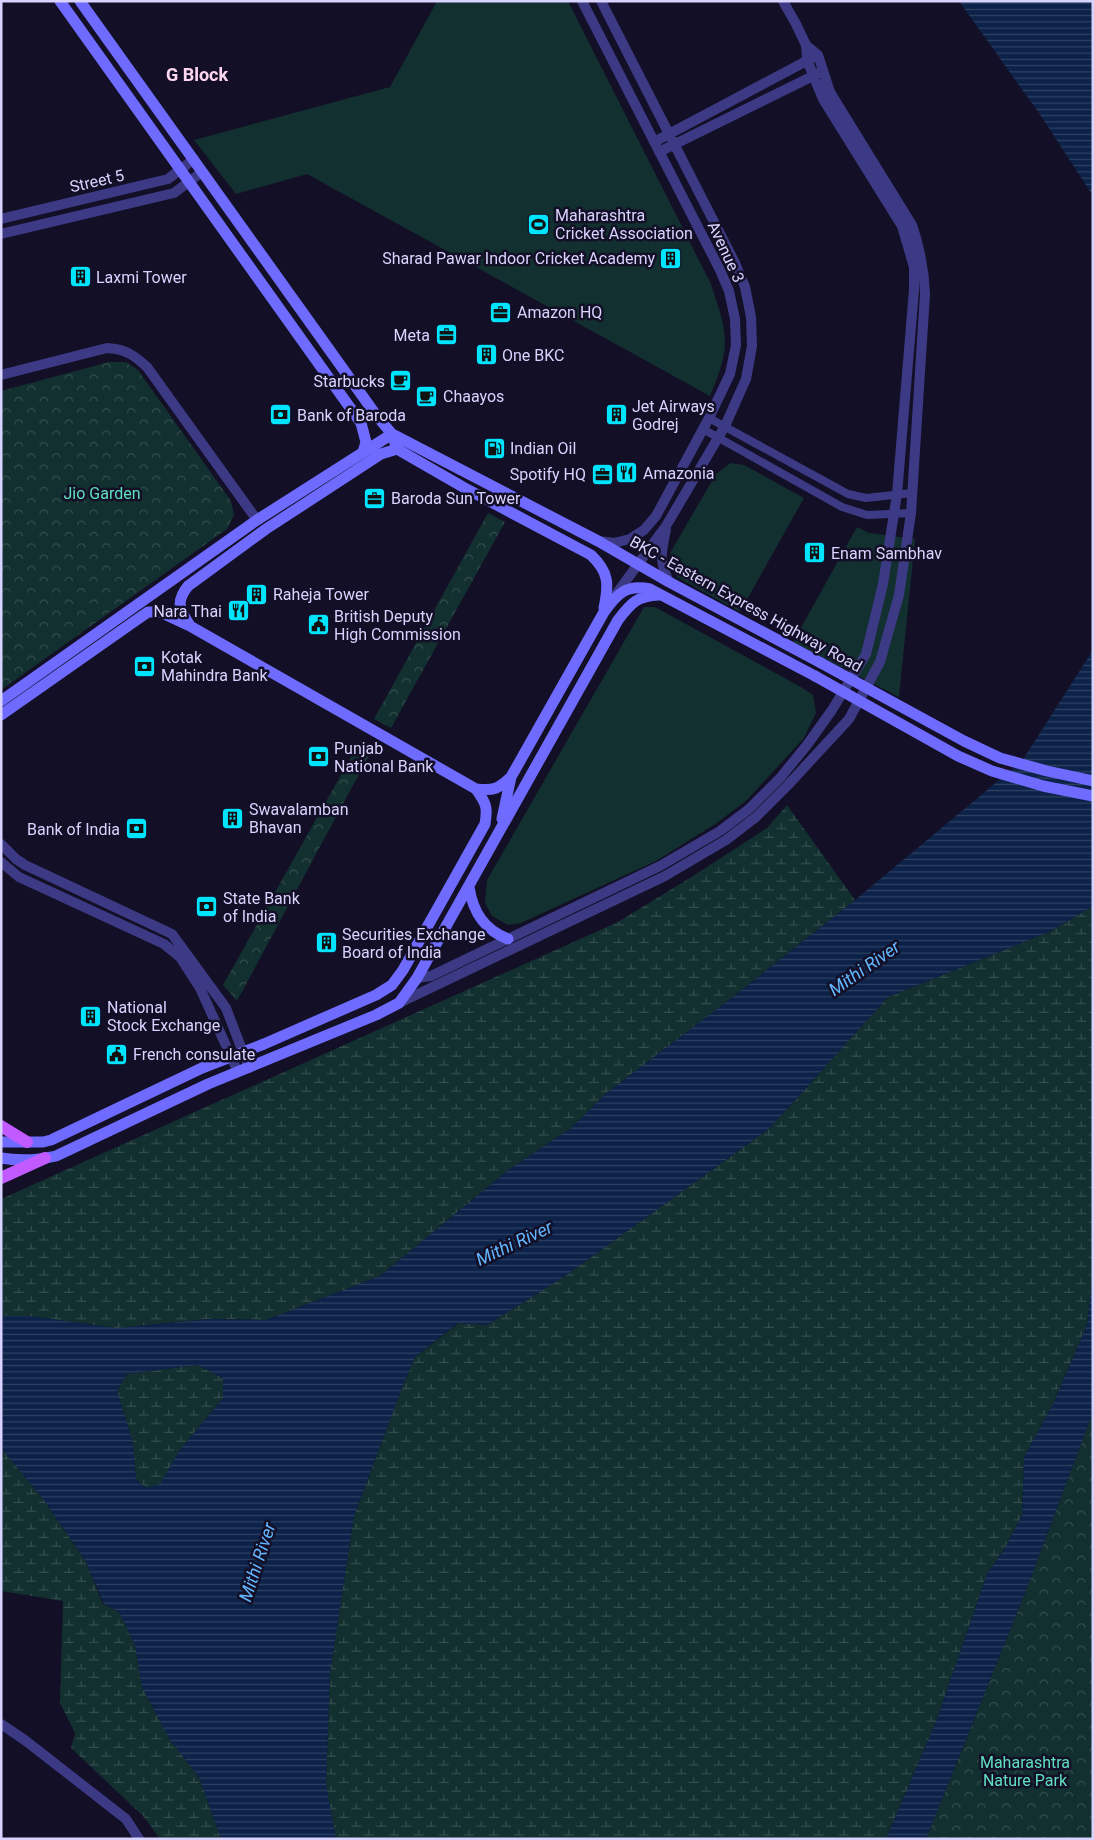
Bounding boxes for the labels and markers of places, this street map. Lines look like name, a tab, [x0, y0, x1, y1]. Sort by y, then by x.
place label: Maharashtra Cricket Association	[555, 206, 693, 243]
sports icon: Maharashtra Cricket Association	[527, 212, 551, 236]
building icon: Sharad Pawar Indoor Cricket Academy	[659, 246, 683, 270]
place label: Sharad Pawar Indoor Cricket Academy	[382, 249, 655, 268]
building icon: Laxmi Tower	[68, 265, 92, 289]
place label: Laxmi Tower	[96, 268, 187, 287]
office icon: Amazon HQ	[489, 300, 513, 324]
place label: Amazon HQ	[517, 303, 602, 322]
office icon: Meta	[434, 323, 458, 347]
place label: Meta	[394, 326, 430, 345]
building icon: One BKC	[474, 343, 498, 367]
place label: One BKC	[502, 346, 564, 365]
cafe icon: Starbucks	[389, 369, 413, 393]
place label: Starbucks	[314, 372, 385, 391]
cafe icon: Chaayos	[415, 384, 439, 408]
place label: Chaayos	[443, 387, 504, 406]
place label: Jet Airways Godrej	[632, 397, 715, 434]
bank icon: Bank of Baroda	[269, 403, 293, 427]
building icon: Jet Airways Godrej	[604, 403, 628, 427]
place label: Bank of Baroda	[297, 406, 406, 425]
fuel station icon: Indian Oil	[482, 436, 506, 460]
place label: Indian Oil	[510, 439, 576, 458]
restaurant icon: Amazonia	[615, 461, 639, 485]
office icon: Spotify HQ	[590, 462, 614, 486]
place label: Amazonia	[643, 464, 715, 483]
place label: Spotify HQ	[510, 465, 586, 484]
office icon: Baroda Sun Tower	[363, 486, 387, 510]
place label: Baroda Sun Tower	[391, 489, 521, 508]
building icon: Enam Sambhav	[803, 541, 827, 565]
place label: Enam Sambhav	[831, 544, 942, 563]
building icon: Raheja Tower	[245, 582, 269, 606]
place label: Raheja Tower	[273, 585, 369, 604]
restaurant icon: Nara Thai	[226, 599, 250, 623]
place label: Nara Thai	[153, 602, 222, 621]
place label: British Deputy High Commission	[334, 607, 461, 644]
public building icon: British Deputy High Commission	[306, 613, 330, 637]
place label: Kotak Mahindra Bank	[161, 648, 269, 685]
bank icon: Kotak Mahindra Bank	[133, 654, 157, 678]
place label: Punjab National Bank	[334, 739, 434, 776]
bank icon: Punjab National Bank	[306, 745, 330, 769]
place label: Swavalamban Bhavan	[249, 800, 349, 837]
building icon: Swavalamban Bhavan	[221, 806, 245, 830]
bank icon: Bank of India	[124, 817, 148, 841]
place label: Bank of India	[27, 820, 120, 839]
place label: State Bank of India	[223, 889, 301, 926]
bank icon: State Bank of India	[195, 895, 219, 919]
place label: Securities Exchange Board of India	[342, 925, 485, 962]
building icon: Securities Exchange Board of India	[314, 931, 338, 955]
place label: National Stock Exchange	[107, 998, 220, 1035]
building icon: National Stock Exchange	[79, 1004, 103, 1028]
public building icon: French consulate	[105, 1042, 129, 1066]
place label: French consulate	[133, 1045, 255, 1064]

